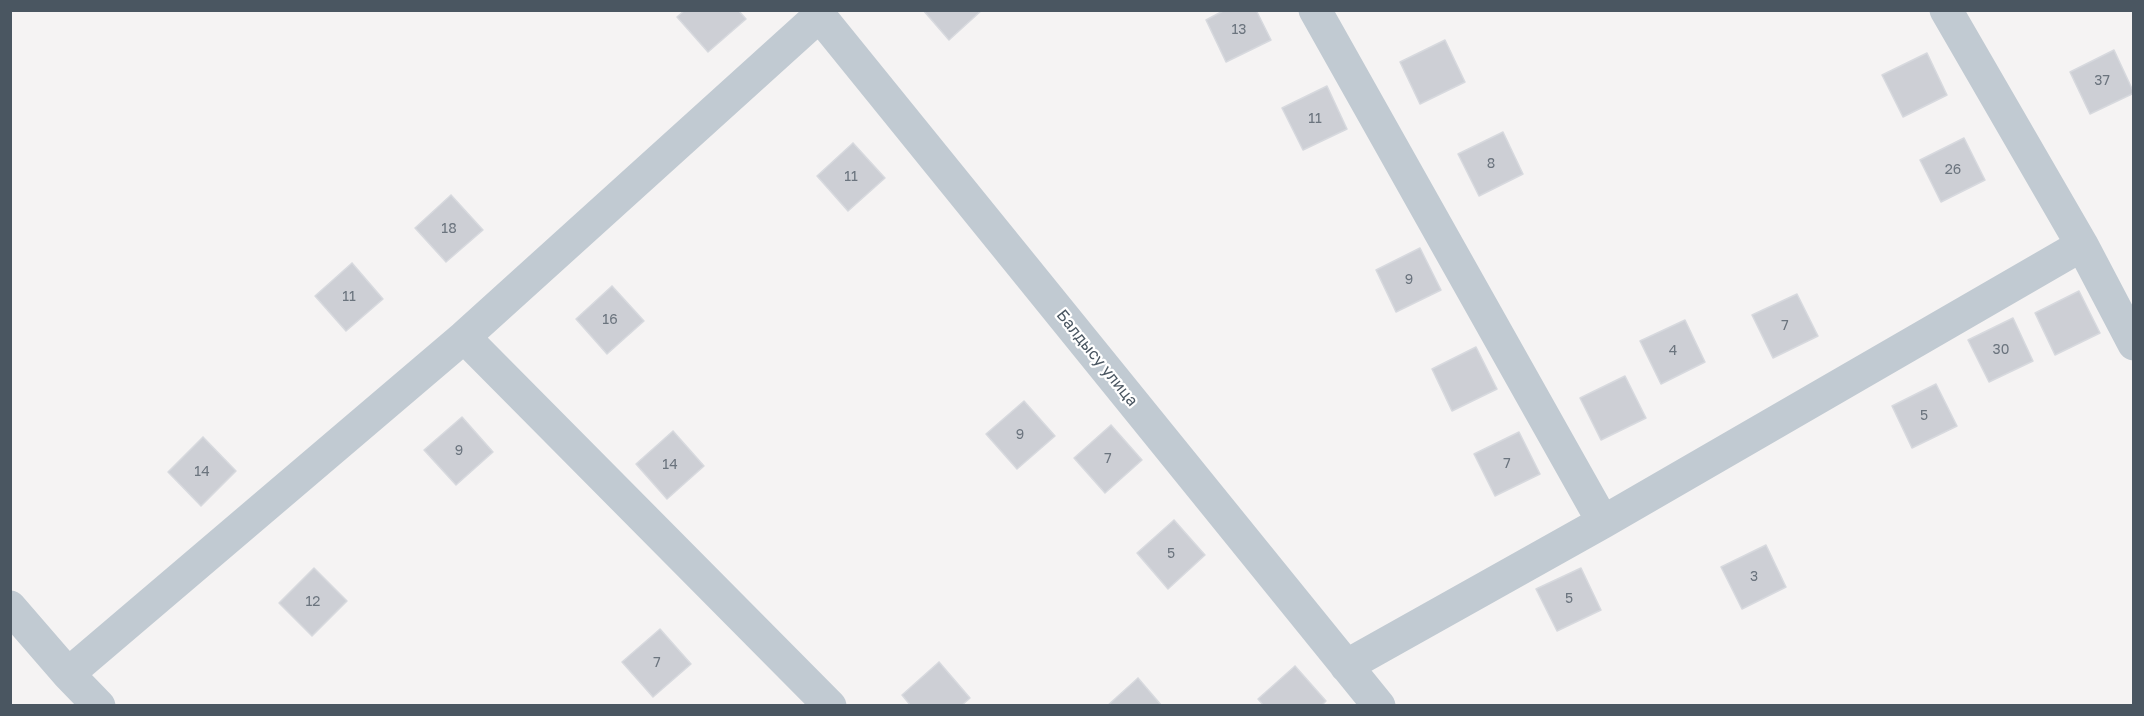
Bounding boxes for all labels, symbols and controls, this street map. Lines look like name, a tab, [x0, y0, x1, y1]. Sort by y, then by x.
house number: 13	[1232, 22, 1246, 38]
house number: 37	[2094, 73, 2110, 89]
house number: 11	[1308, 111, 1322, 127]
house number: 8	[1487, 156, 1495, 172]
house number: 26	[1945, 162, 1961, 178]
house number: 11	[844, 169, 858, 185]
house number: 18	[441, 221, 457, 237]
house number: 9	[1405, 272, 1413, 288]
house number: 11	[342, 289, 356, 305]
street label: Балдысу улица	[1052, 306, 1142, 410]
house number: 16	[602, 312, 618, 328]
house number: 7	[1781, 318, 1789, 334]
house number: 30	[1993, 342, 2009, 358]
house number: 4	[1669, 343, 1677, 359]
house number: 5	[1920, 408, 1928, 424]
house number: 9	[1016, 427, 1024, 443]
house number: 9	[455, 443, 463, 459]
house number: 7	[1104, 451, 1112, 467]
house number: 7	[1503, 456, 1511, 472]
house number: 14	[662, 457, 678, 473]
house number: 14	[194, 464, 210, 480]
house number: 5	[1167, 546, 1175, 562]
house number: 3	[1750, 569, 1758, 585]
house number: 5	[1565, 591, 1573, 607]
house number: 12	[306, 594, 320, 610]
house number: 7	[653, 655, 661, 671]

